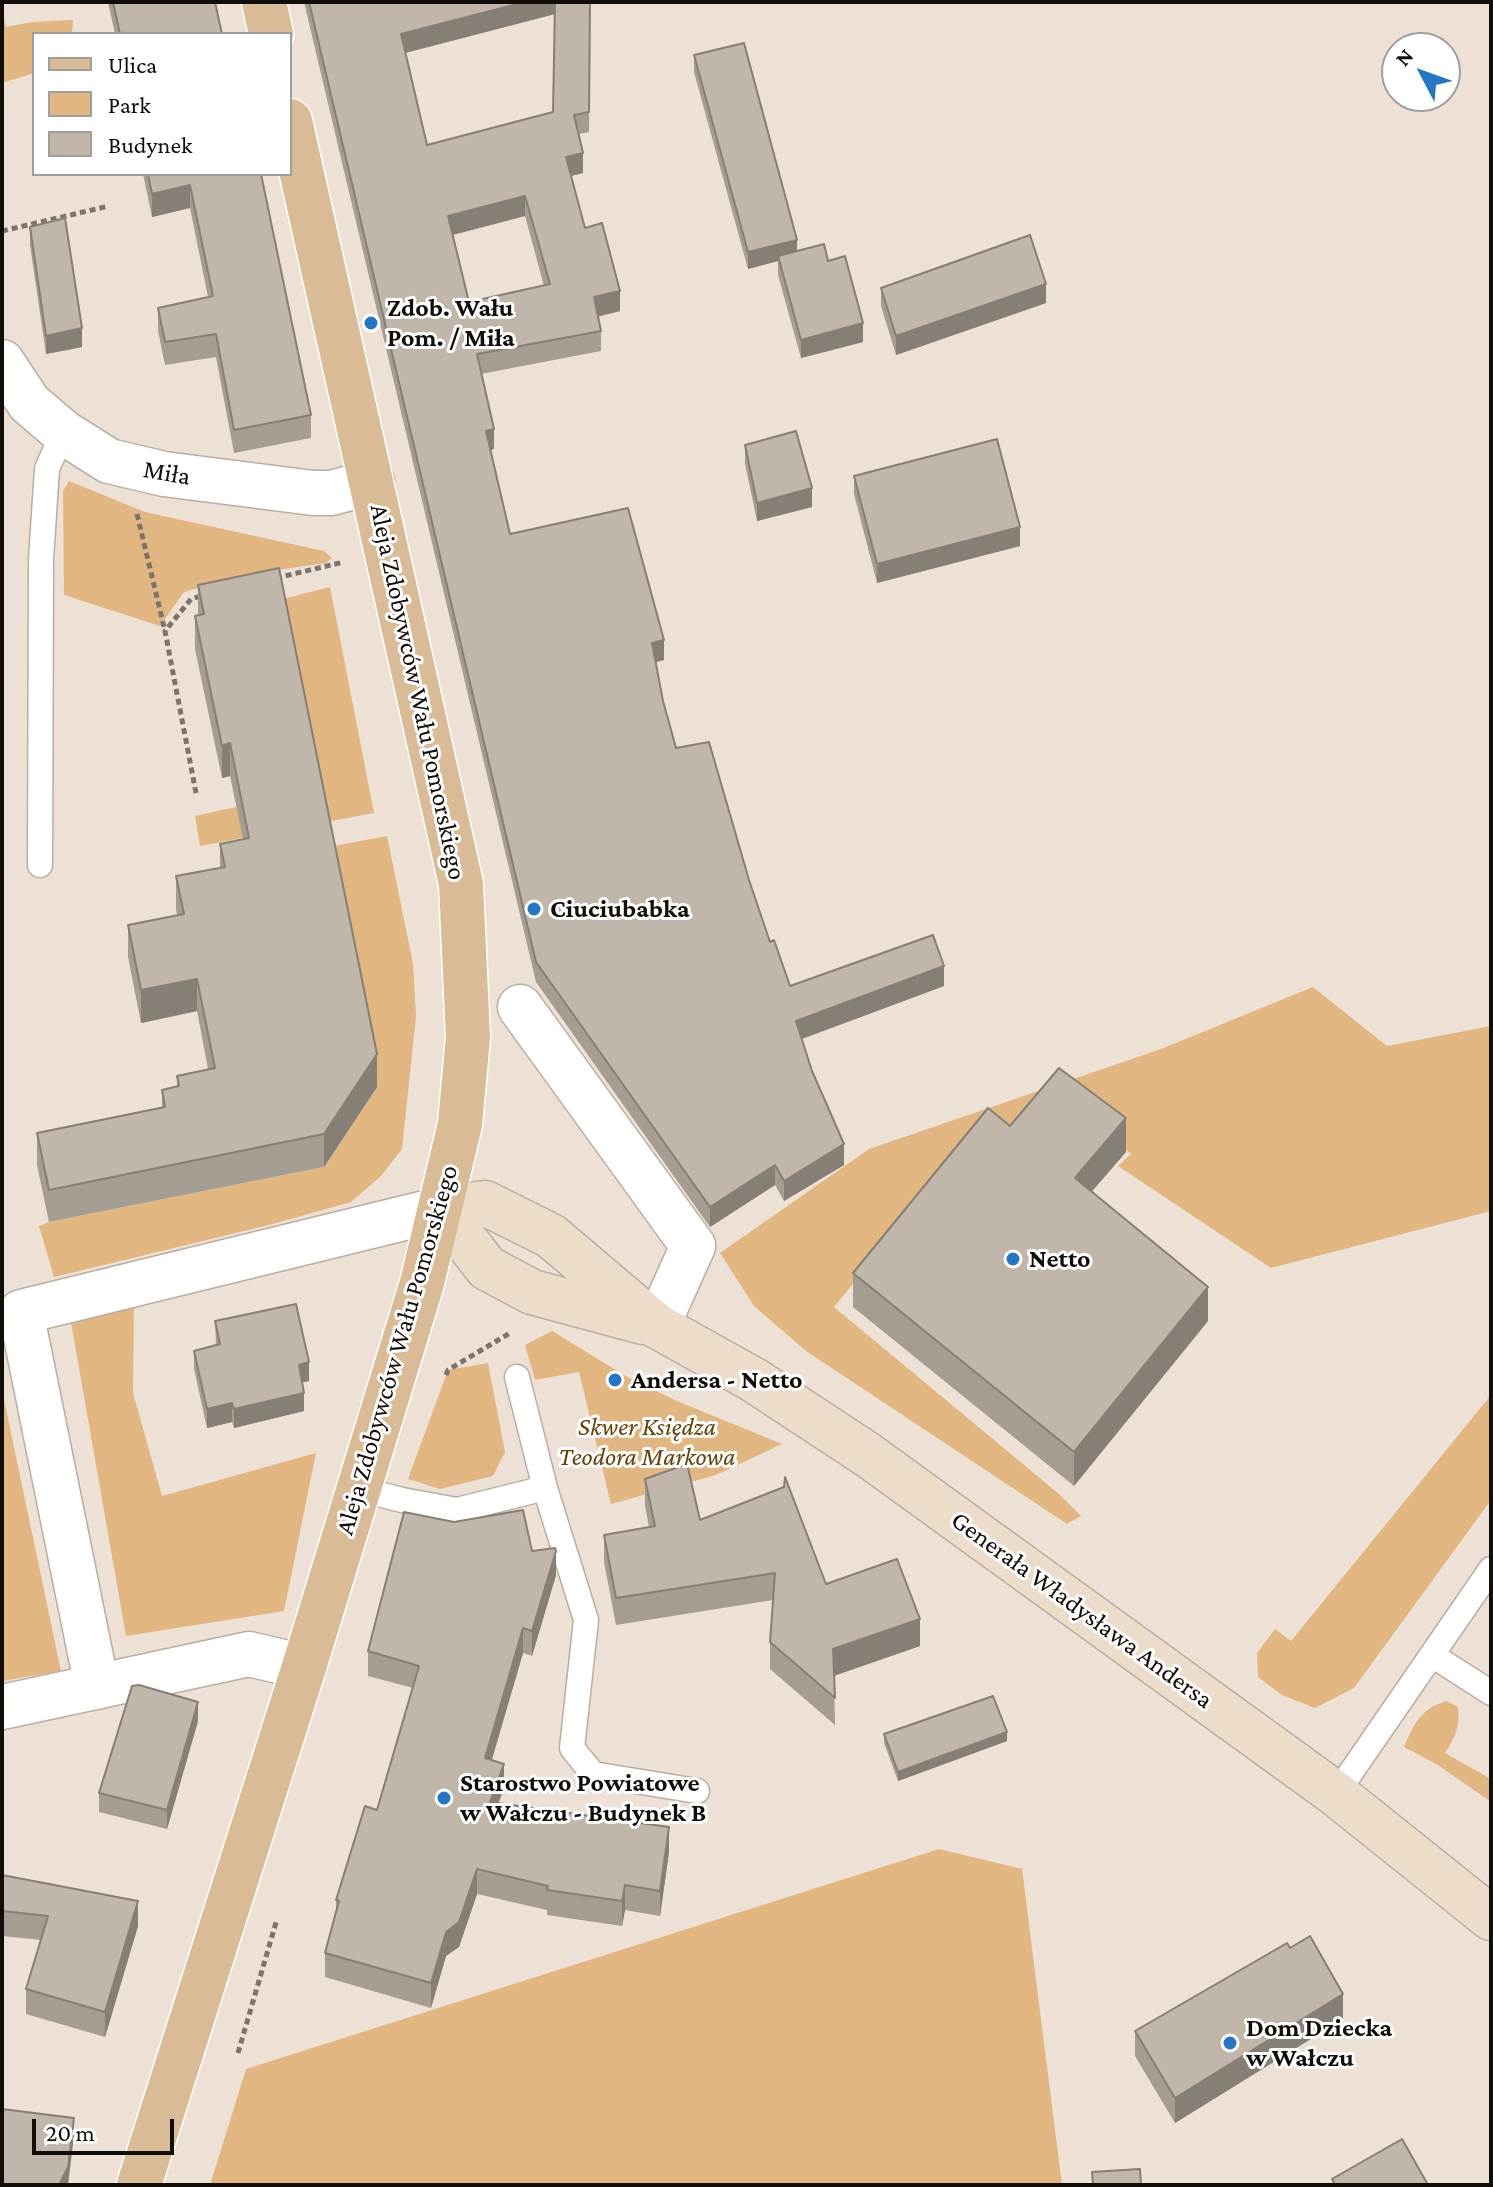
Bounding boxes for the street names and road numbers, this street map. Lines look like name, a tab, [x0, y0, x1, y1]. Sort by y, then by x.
street label: Miła	[141, 454, 193, 492]
street label: Aleja Zdobywców Wału Pomorskiego	[363, 501, 473, 883]
street label: Aleja Zdobywców Wału Pomorskiego	[329, 1162, 465, 1538]
street label: Generała Władysława Andersa	[945, 1505, 1219, 1715]

